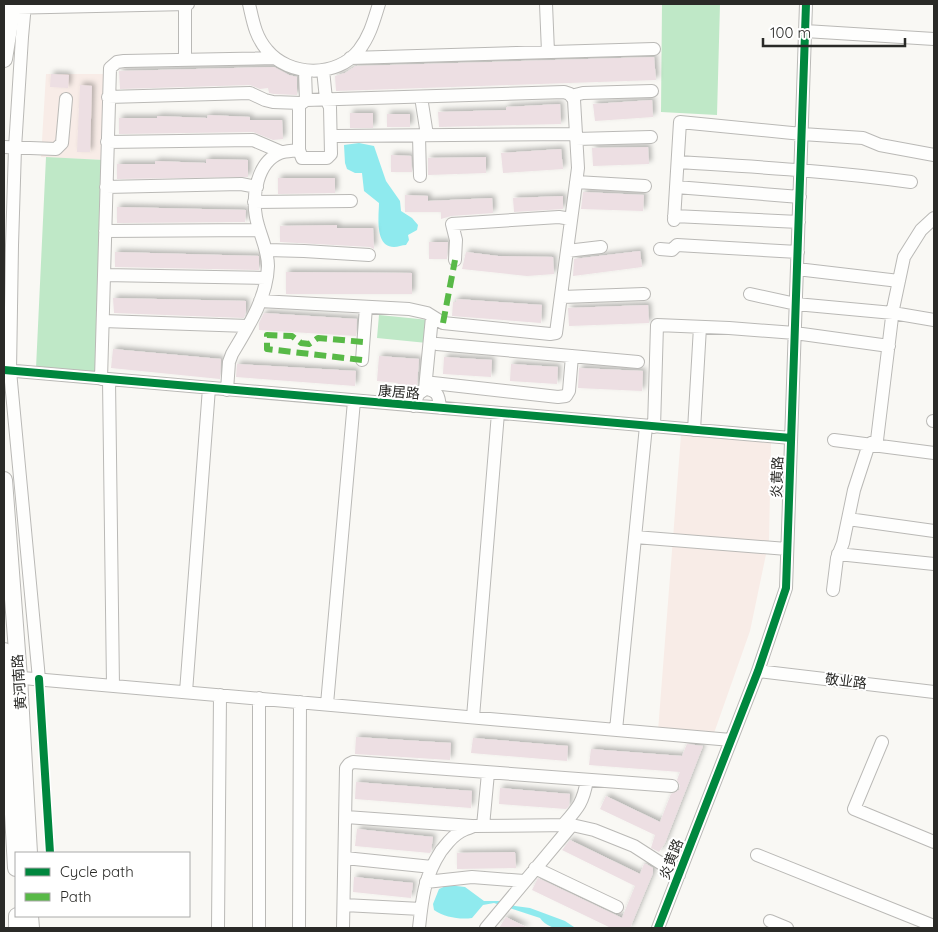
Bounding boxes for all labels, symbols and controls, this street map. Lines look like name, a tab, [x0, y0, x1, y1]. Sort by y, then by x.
scale bar	[763, 15, 906, 47]
text: 100 m	[770, 23, 811, 42]
street label: 康居路	[377, 381, 421, 403]
street label: 炎黄路	[767, 456, 787, 498]
street label: 黄河南路	[8, 653, 30, 711]
street label: 敬业路	[824, 670, 868, 692]
street label: 炎黄路	[655, 836, 687, 882]
legend	[15, 852, 190, 917]
text: Cycle path	[60, 862, 134, 881]
text: Path	[60, 887, 92, 906]

